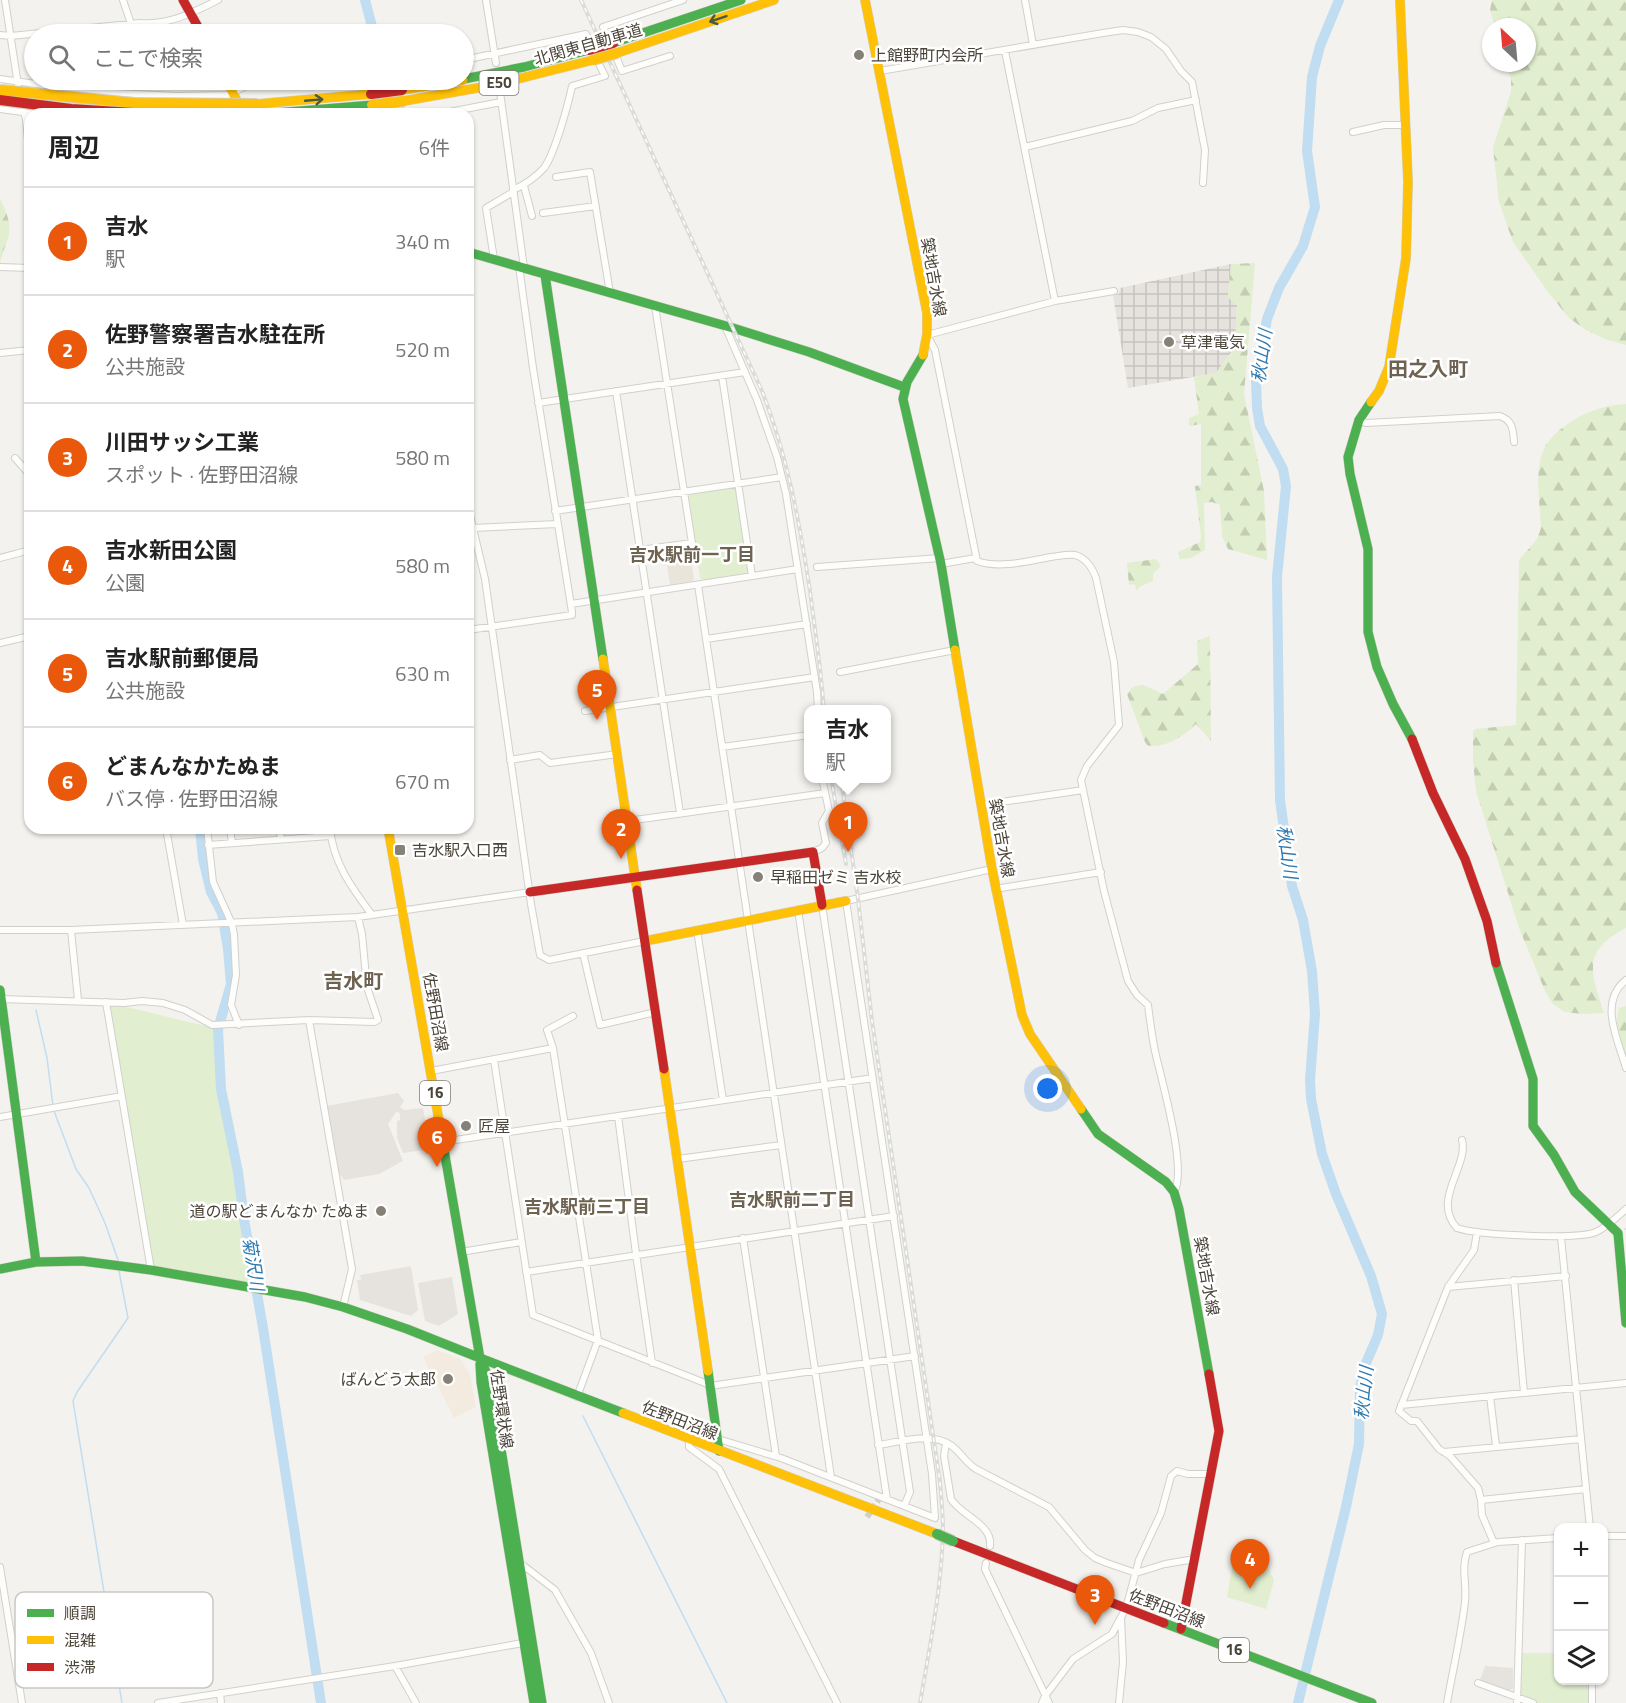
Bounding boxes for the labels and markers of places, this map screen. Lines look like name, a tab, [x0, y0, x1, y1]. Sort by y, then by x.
place label: 上館野町内会所	[871, 43, 983, 67]
marker: 上館野町内会所	[852, 48, 866, 62]
place label: 草津電気	[1181, 330, 1245, 354]
marker: 草津電気	[1162, 335, 1176, 349]
pin: 5	[578, 670, 616, 720]
pin: 1	[828, 802, 868, 852]
pin: 2	[602, 810, 640, 859]
place label: 吉水駅入口西	[412, 838, 508, 862]
marker: 吉水駅入口西	[393, 843, 407, 857]
place label: 早稲田ゼミ 吉水校	[770, 865, 902, 889]
marker: 早稲田ゼミ 吉水校	[751, 870, 765, 884]
place label: 匠屋	[478, 1114, 510, 1138]
pin: 6	[418, 1118, 456, 1167]
marker: 匠屋	[459, 1119, 473, 1133]
place label: 道の駅どまんなか たぬま	[189, 1199, 369, 1223]
marker: 道の駅どまんなか たぬま	[374, 1204, 388, 1218]
place label: ばんどう太郎	[340, 1367, 436, 1391]
marker: ばんどう太郎	[441, 1372, 455, 1386]
pin: 4	[1230, 1540, 1270, 1589]
pin: 3	[1076, 1576, 1114, 1625]

